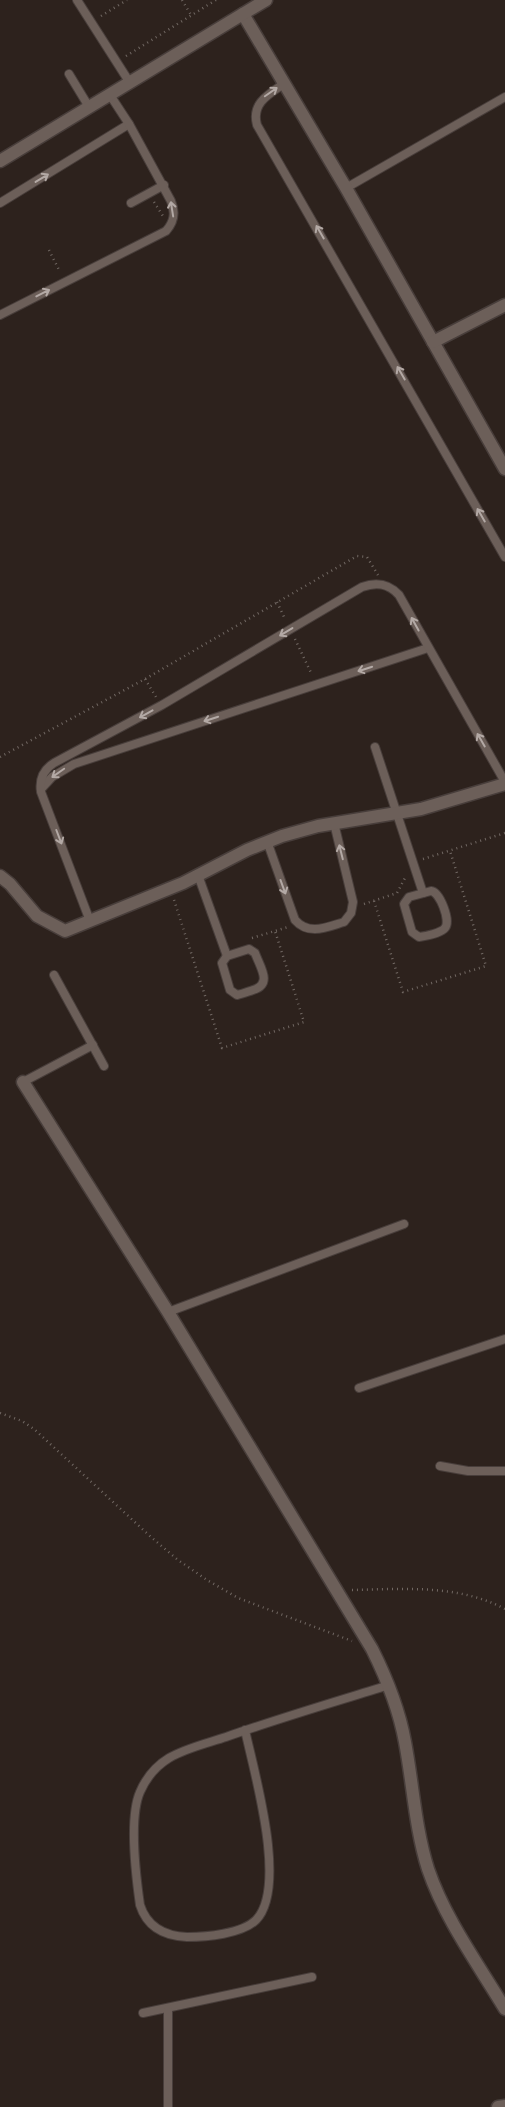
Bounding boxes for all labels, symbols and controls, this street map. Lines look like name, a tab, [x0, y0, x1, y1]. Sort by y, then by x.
one-way arrow	[264, 87, 278, 97]
one-way arrow	[34, 172, 48, 182]
one-way arrow	[167, 201, 177, 217]
one-way arrow	[314, 226, 324, 240]
one-way arrow	[36, 288, 51, 298]
one-way arrow	[395, 367, 405, 381]
one-way arrow	[476, 507, 486, 522]
one-way arrow	[409, 617, 419, 631]
one-way arrow	[279, 628, 293, 638]
one-way arrow	[358, 665, 374, 674]
one-way arrow	[138, 709, 153, 719]
one-way arrow	[203, 715, 219, 725]
one-way arrow	[475, 734, 485, 748]
one-way arrow	[51, 768, 65, 778]
one-way arrow	[55, 829, 64, 844]
one-way arrow	[336, 845, 345, 861]
one-way arrow	[279, 879, 288, 894]

